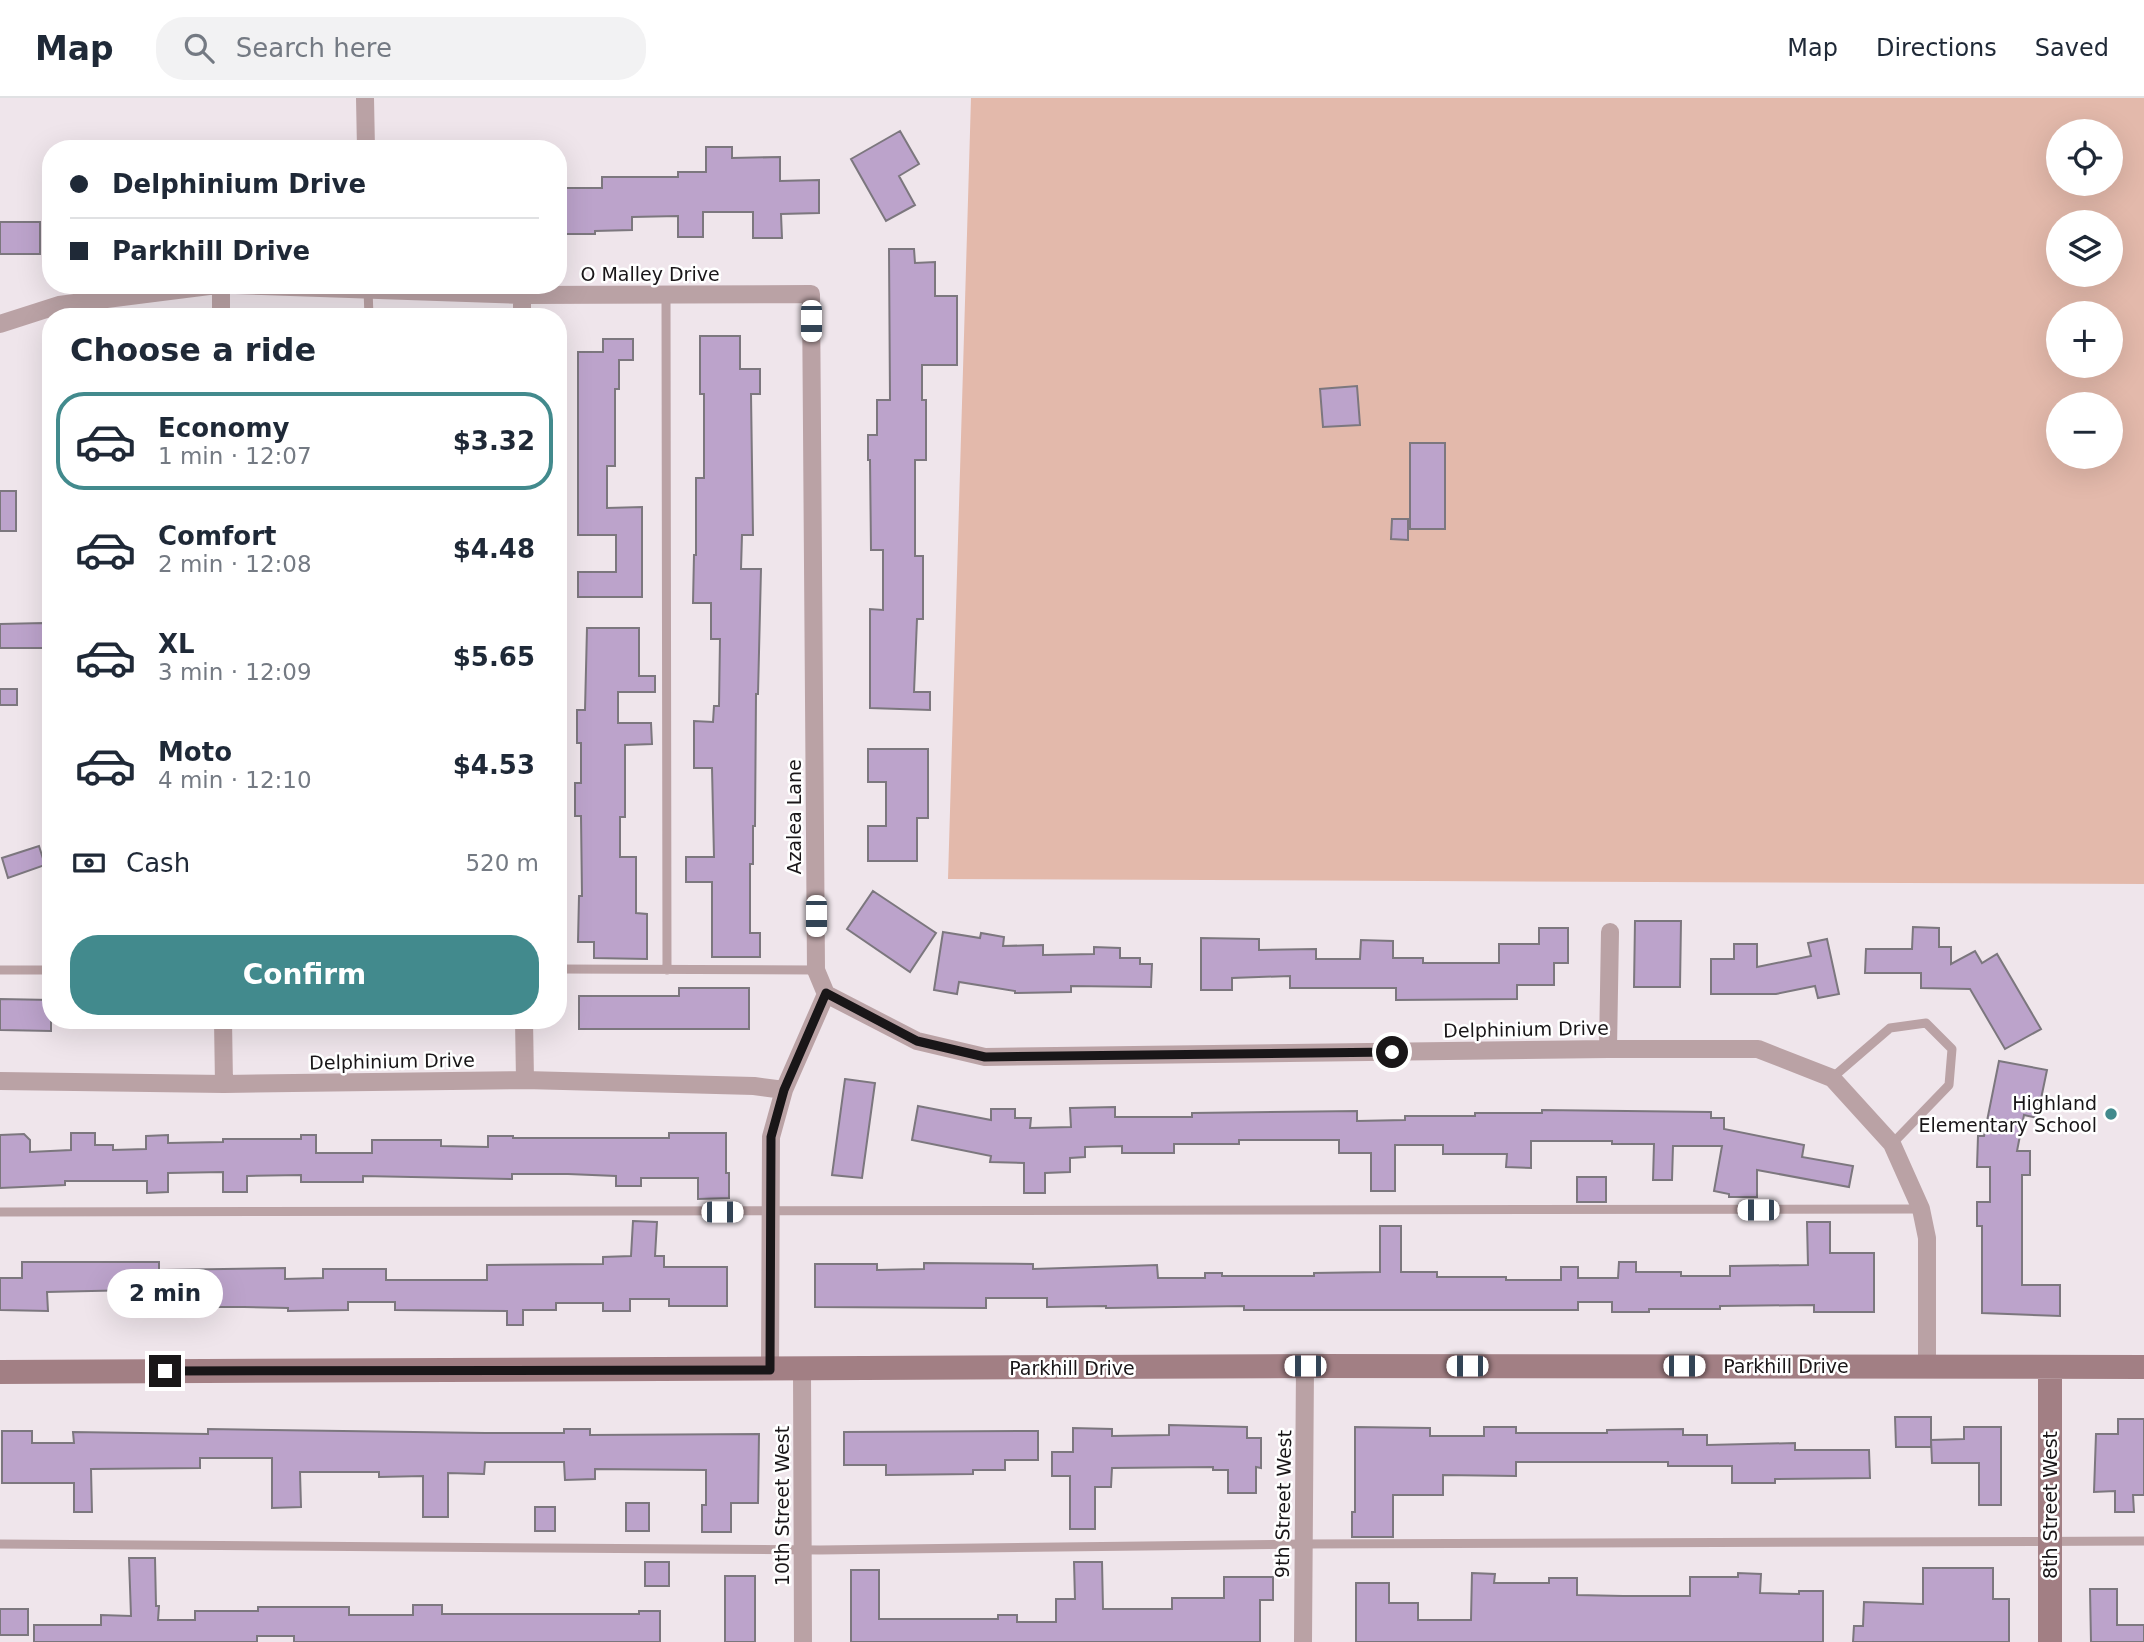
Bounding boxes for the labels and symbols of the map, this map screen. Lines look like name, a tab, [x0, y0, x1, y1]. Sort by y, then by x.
street label: O Malley Drive	[580, 263, 720, 285]
car	[801, 300, 822, 342]
street label: Azalea Lane	[783, 759, 805, 875]
car	[806, 895, 827, 937]
street label: Delphinium Drive	[1443, 1017, 1609, 1041]
route start	[1376, 1036, 1408, 1068]
street label: Delphinium Drive	[309, 1049, 475, 1073]
place label: Highland Elementary School	[1919, 1092, 2097, 1136]
marker: Highland Elementary School	[2103, 1106, 2119, 1122]
car	[1738, 1200, 1780, 1221]
car	[702, 1202, 744, 1223]
callout: 2 min	[107, 1270, 223, 1318]
route end	[149, 1355, 181, 1387]
street label: Parkhill Drive	[1723, 1355, 1849, 1377]
car	[1285, 1356, 1327, 1377]
car	[1447, 1356, 1489, 1377]
car	[1664, 1356, 1706, 1377]
street label: Parkhill Drive	[1009, 1357, 1135, 1379]
street label: 10th Street West	[771, 1426, 793, 1586]
street label: 9th Street West	[1271, 1430, 1295, 1578]
street label: 8th Street West	[2039, 1431, 2061, 1579]

